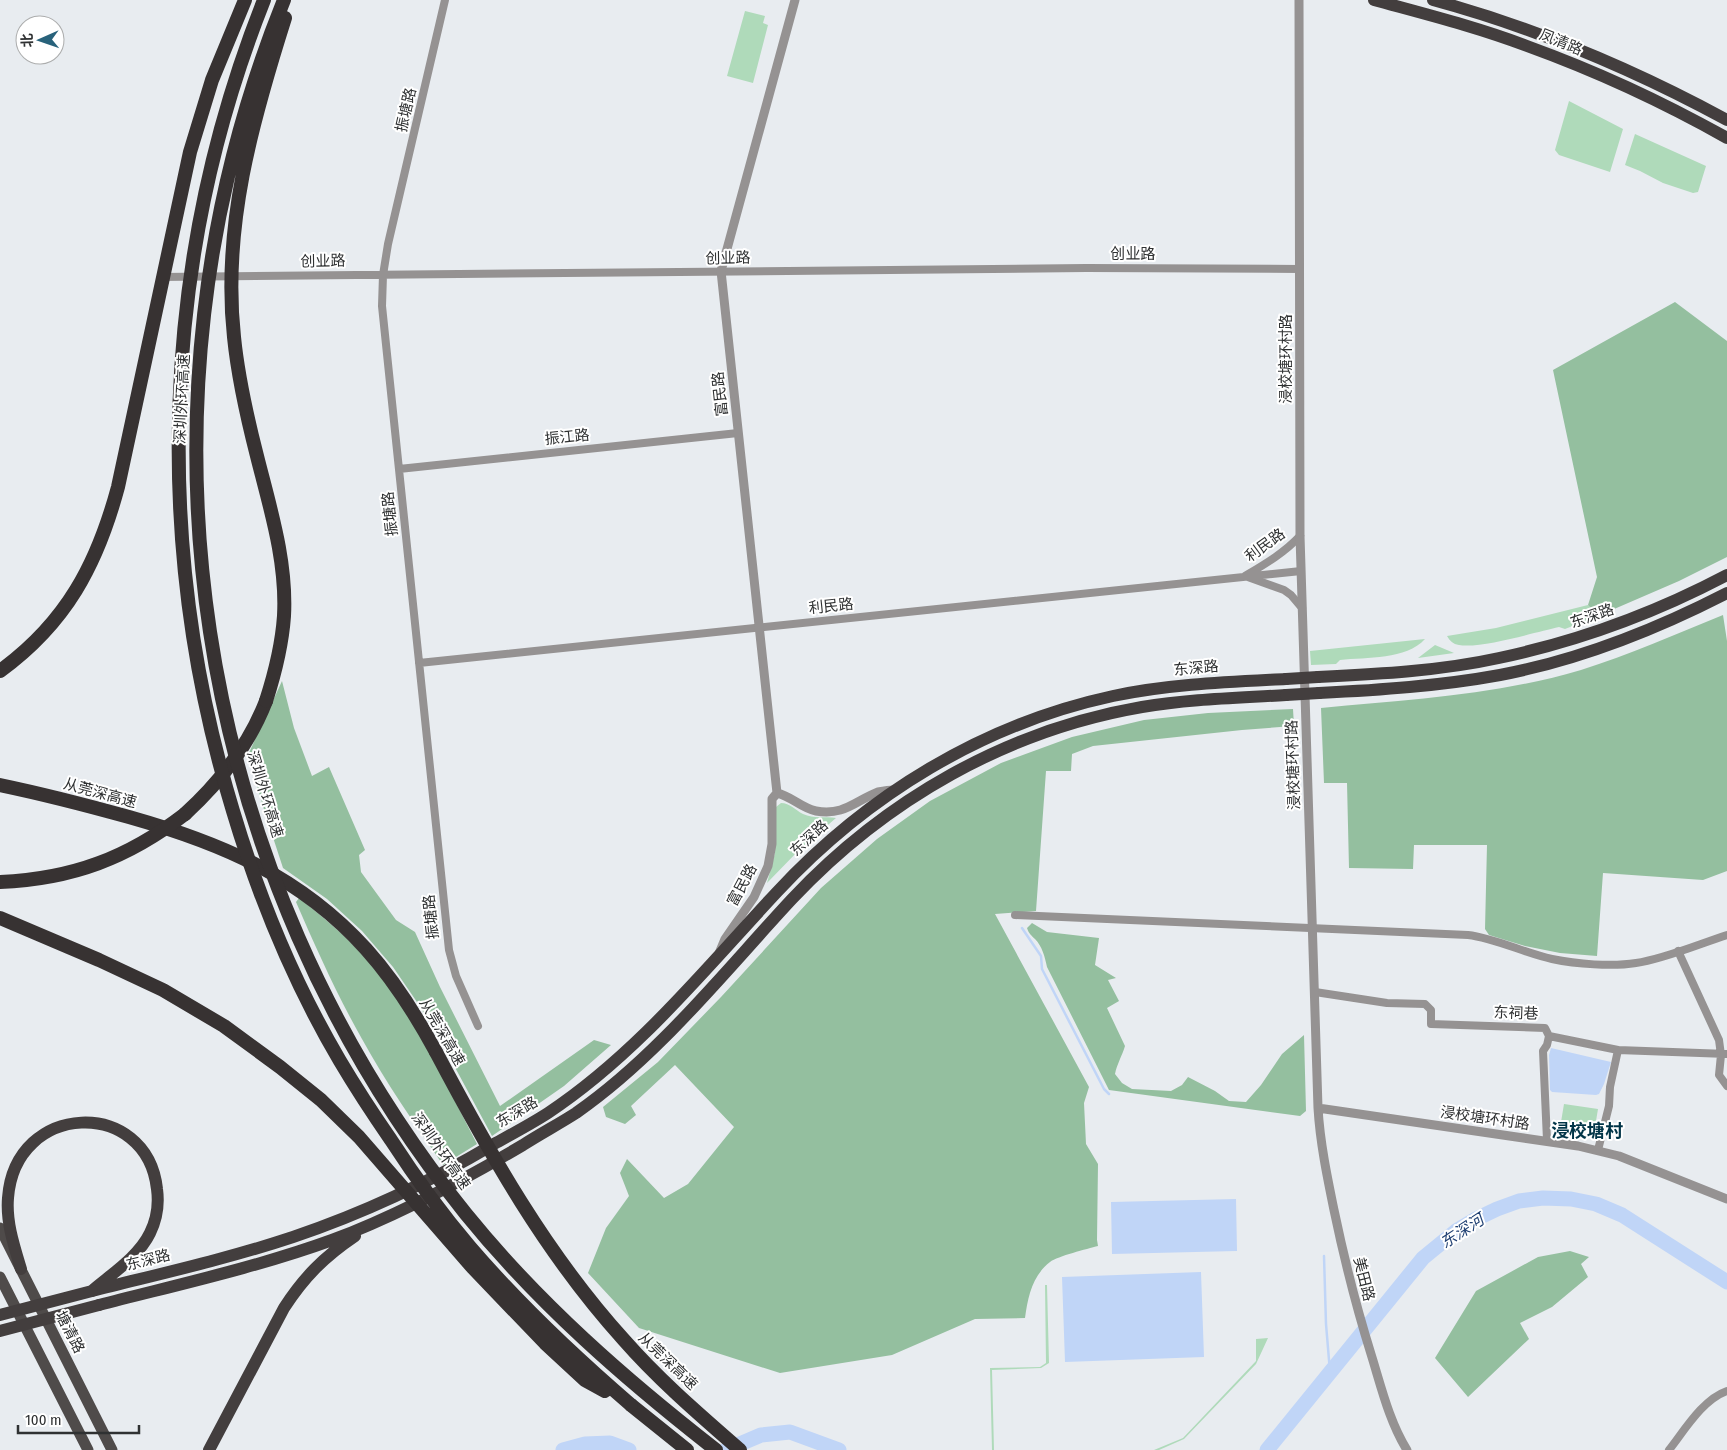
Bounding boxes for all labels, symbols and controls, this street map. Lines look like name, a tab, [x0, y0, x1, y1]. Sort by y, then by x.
north arrow	[15, 15, 65, 65]
street label: 凤清路	[1537, 25, 1585, 59]
text: 北	[19, 33, 36, 48]
street label: 振塘路	[392, 86, 420, 134]
street label: 创业路	[1110, 245, 1156, 263]
street label: 创业路	[705, 249, 751, 267]
street label: 创业路	[300, 252, 346, 270]
street label: 浸校塘环村路	[1277, 314, 1295, 404]
street label: 深圳外环高速	[171, 354, 193, 444]
street label: 富民路	[709, 371, 731, 417]
street label: 振江路	[544, 426, 590, 448]
street label: 振塘路	[379, 491, 401, 537]
street label: 利民路	[1242, 524, 1288, 566]
street label: 利民路	[808, 595, 854, 617]
street label: 东深路	[1568, 600, 1616, 632]
street label: 东深路	[1173, 657, 1219, 679]
street label: 浸校塘环村路	[1282, 720, 1304, 810]
street label: 深圳外环高速	[243, 748, 287, 840]
street label: 从莞深高速	[61, 775, 139, 811]
street label: 东深路	[786, 816, 832, 860]
street label: 富民路	[723, 861, 761, 909]
street label: 振塘路	[420, 894, 442, 940]
street label: 从莞深高速	[415, 995, 469, 1069]
street label: 东祠巷	[1493, 1003, 1539, 1023]
street label: 东深路	[493, 1093, 541, 1131]
street label: 浸校塘环村路	[1439, 1103, 1531, 1133]
street label: 深圳外环高速	[408, 1109, 474, 1193]
district label: 浸校塘村	[1551, 1120, 1623, 1142]
water label: 东深河	[1437, 1208, 1490, 1252]
street label: 东深路	[124, 1246, 172, 1274]
street label: 美田路	[1350, 1255, 1378, 1303]
street label: 塘清路	[52, 1308, 88, 1356]
street label: 从莞深高速	[635, 1328, 701, 1394]
scale bar	[18, 1402, 139, 1434]
text: 100 m	[25, 1411, 62, 1429]

